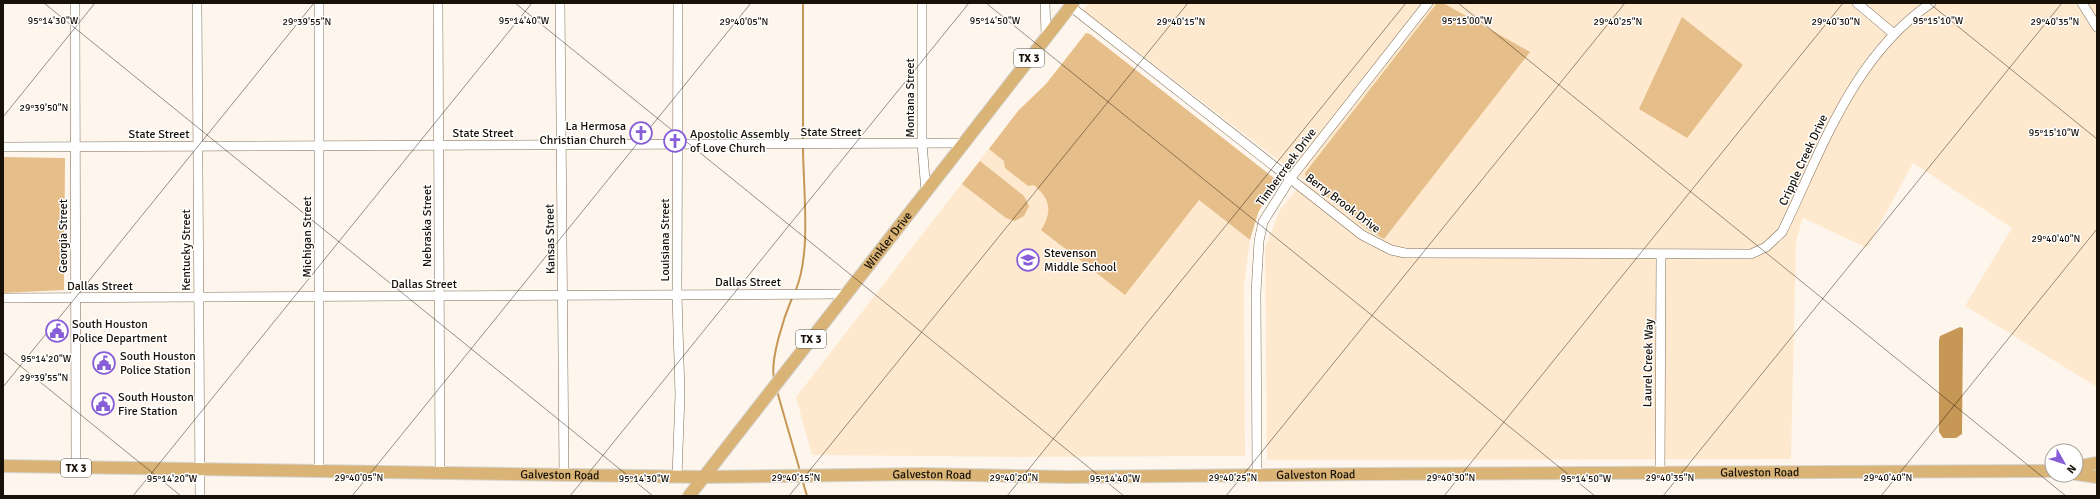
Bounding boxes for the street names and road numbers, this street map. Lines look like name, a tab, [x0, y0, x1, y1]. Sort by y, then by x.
road number: TX 3	[1014, 49, 1044, 67]
street label: Montana Street	[903, 58, 918, 138]
street label: Cripple Creek Drive	[1776, 112, 1831, 208]
street label: State Street	[801, 125, 861, 140]
street label: Timbercreek Drive	[1253, 125, 1320, 209]
street label: State Street	[453, 126, 513, 141]
street label: State Street	[129, 127, 189, 142]
street label: Berry Brook Drive	[1302, 170, 1383, 236]
street label: Nebraska Street	[420, 185, 435, 267]
street label: Michigan Street	[300, 196, 315, 278]
street label: Louisiana Street	[658, 198, 673, 282]
street label: Georgia Street	[56, 199, 71, 273]
street label: Kansas Street	[542, 204, 559, 274]
street label: Kentucky Street	[179, 209, 194, 291]
street label: Winkler Drive	[861, 209, 916, 273]
street label: Dallas Street	[715, 275, 781, 290]
street label: Dallas Street	[391, 277, 457, 292]
street label: Dallas Street	[67, 279, 133, 294]
street label: Laurel Creek Way	[1640, 318, 1657, 407]
road number: TX 3	[796, 330, 826, 348]
road number: TX 3	[61, 459, 91, 477]
street label: Galveston Road	[1720, 465, 1799, 480]
street label: Galveston Road	[520, 467, 600, 483]
street label: Galveston Road	[892, 467, 972, 483]
street label: Galveston Road	[1276, 467, 1355, 483]

